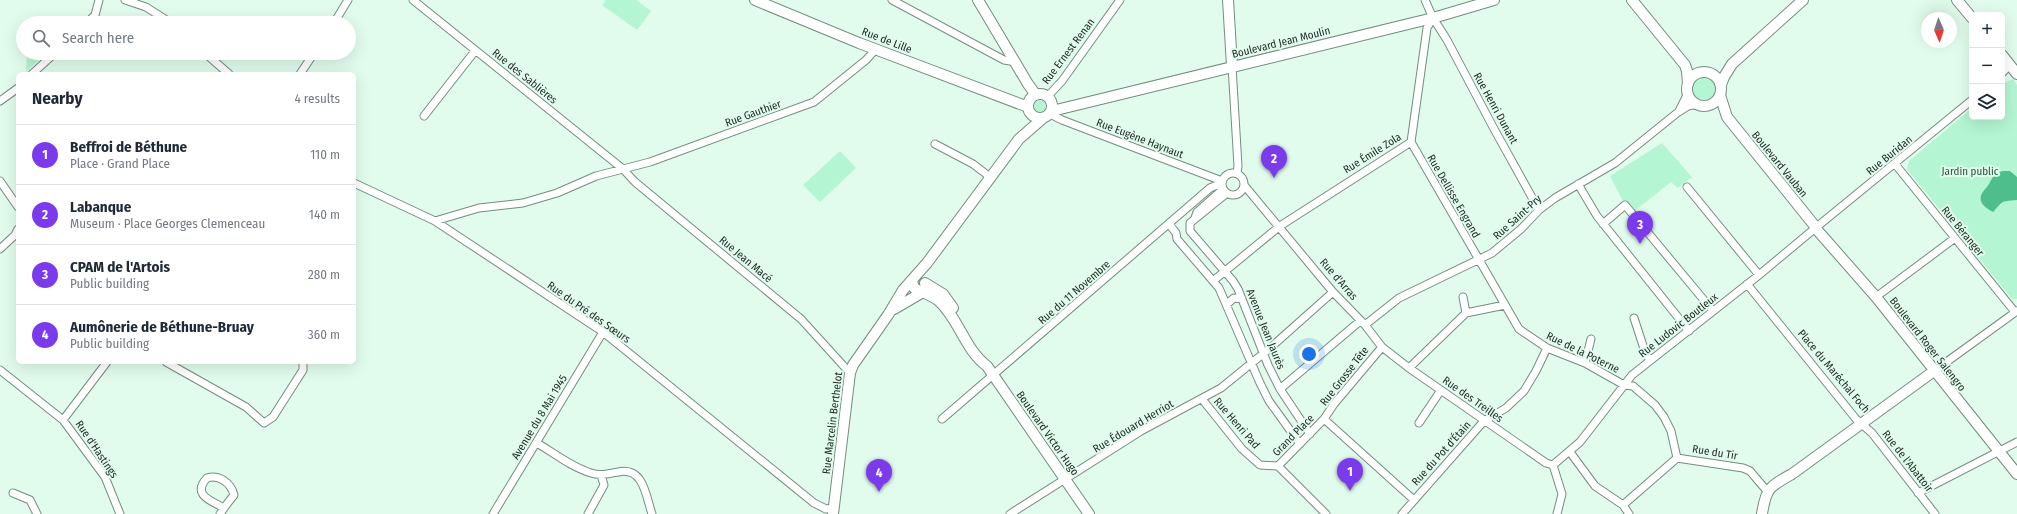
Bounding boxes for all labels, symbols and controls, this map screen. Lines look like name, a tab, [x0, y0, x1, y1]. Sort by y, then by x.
north arrow	[1921, 12, 1957, 48]
map controls	[1969, 12, 2005, 120]
button: +	[1969, 12, 2005, 48]
search box	[16, 16, 356, 60]
street label: Rue Ernest Renan	[1039, 16, 1097, 87]
street label: Boulevard Jean Moulin	[1231, 24, 1332, 61]
street label: Rue de Lille	[860, 25, 914, 56]
icon: search	[30, 27, 52, 49]
text: Search here	[62, 29, 134, 47]
street label: Rue des Sablières	[490, 46, 560, 107]
button: −	[1969, 48, 2005, 84]
street label: Rue Henri Dunant	[1471, 70, 1521, 147]
button: layers	[1969, 84, 2005, 120]
text: Nearby	[32, 88, 83, 109]
text: 4 results	[294, 91, 340, 106]
street label: Rue Gauthier	[723, 97, 783, 130]
street label: Rue Eugène Haynaut	[1095, 116, 1186, 161]
street label: Boulevard Vauban	[1749, 129, 1810, 200]
street label: Rue Émile Zola	[1340, 130, 1404, 176]
street label: Rue Buridan	[1864, 133, 1915, 178]
text: Beffroi de Béthune	[70, 138, 187, 156]
pin: 2	[1261, 145, 1287, 178]
text: 1	[42, 147, 48, 162]
text: 110 m	[310, 147, 340, 162]
street label: Rue Dellisse Engrand	[1424, 152, 1483, 240]
text: Place · Grand Place	[70, 156, 170, 171]
park label: Jardin public	[1942, 165, 1999, 178]
street label: Rue Saint-Pry	[1490, 192, 1544, 243]
text: Labanque	[70, 198, 131, 216]
street label: Rue Béranger	[1939, 204, 1987, 259]
text: 2	[42, 207, 48, 222]
text: 140 m	[309, 207, 340, 222]
pin: 3	[1627, 211, 1653, 244]
text: Museum · Place Georges Clemenceau	[70, 216, 265, 231]
street label: Rue Jean Macé	[717, 234, 775, 285]
street label: Rue d'Arras	[1317, 256, 1360, 303]
text: CPAM de l'Artois	[70, 258, 170, 276]
street label: Rue du 11 Novembre	[1036, 258, 1113, 327]
text: 3	[42, 267, 48, 282]
text: 280 m	[308, 267, 340, 282]
text: Public building	[70, 276, 149, 291]
street label: Rue du Pré des Sœurs	[545, 279, 633, 346]
street label: Avenue Jean Jaurès	[1243, 287, 1288, 372]
street label: Rue Ludovic Boutleux	[1636, 290, 1721, 360]
street label: Boulevard Roger Salengro	[1887, 295, 1968, 394]
text: Aumônerie de Béthune-Bruay	[70, 318, 254, 336]
text: 4	[42, 327, 48, 342]
text: 360 m	[308, 327, 340, 342]
street label: Place du Maréchal Foch	[1795, 327, 1872, 416]
street label: Rue de la Poterne	[1544, 329, 1621, 376]
text: Public building	[70, 336, 149, 351]
your location	[1299, 344, 1319, 364]
street label: Rue Grosse Tête	[1317, 344, 1372, 408]
street label: Rue Marcelin Berthelot	[820, 371, 845, 475]
street label: Avenue du 8 Mai 1945	[509, 373, 570, 462]
street label: Rue des Treilles	[1440, 374, 1506, 425]
street label: Boulevard Victor Hugo	[1014, 389, 1082, 478]
street label: Rue Henri Pad	[1211, 395, 1262, 451]
street label: Rue Édouard Herriot	[1090, 396, 1176, 456]
street label: Grand Place	[1270, 412, 1317, 459]
street label: Rue d'Hastings	[73, 418, 121, 481]
street label: Rue du Pot d'Étain	[1408, 418, 1474, 488]
street label: Rue de l'Abattoir	[1879, 428, 1936, 495]
street label: Rue du Tir	[1691, 442, 1739, 463]
pin: 1	[1337, 458, 1363, 491]
pin: 4	[866, 459, 892, 492]

